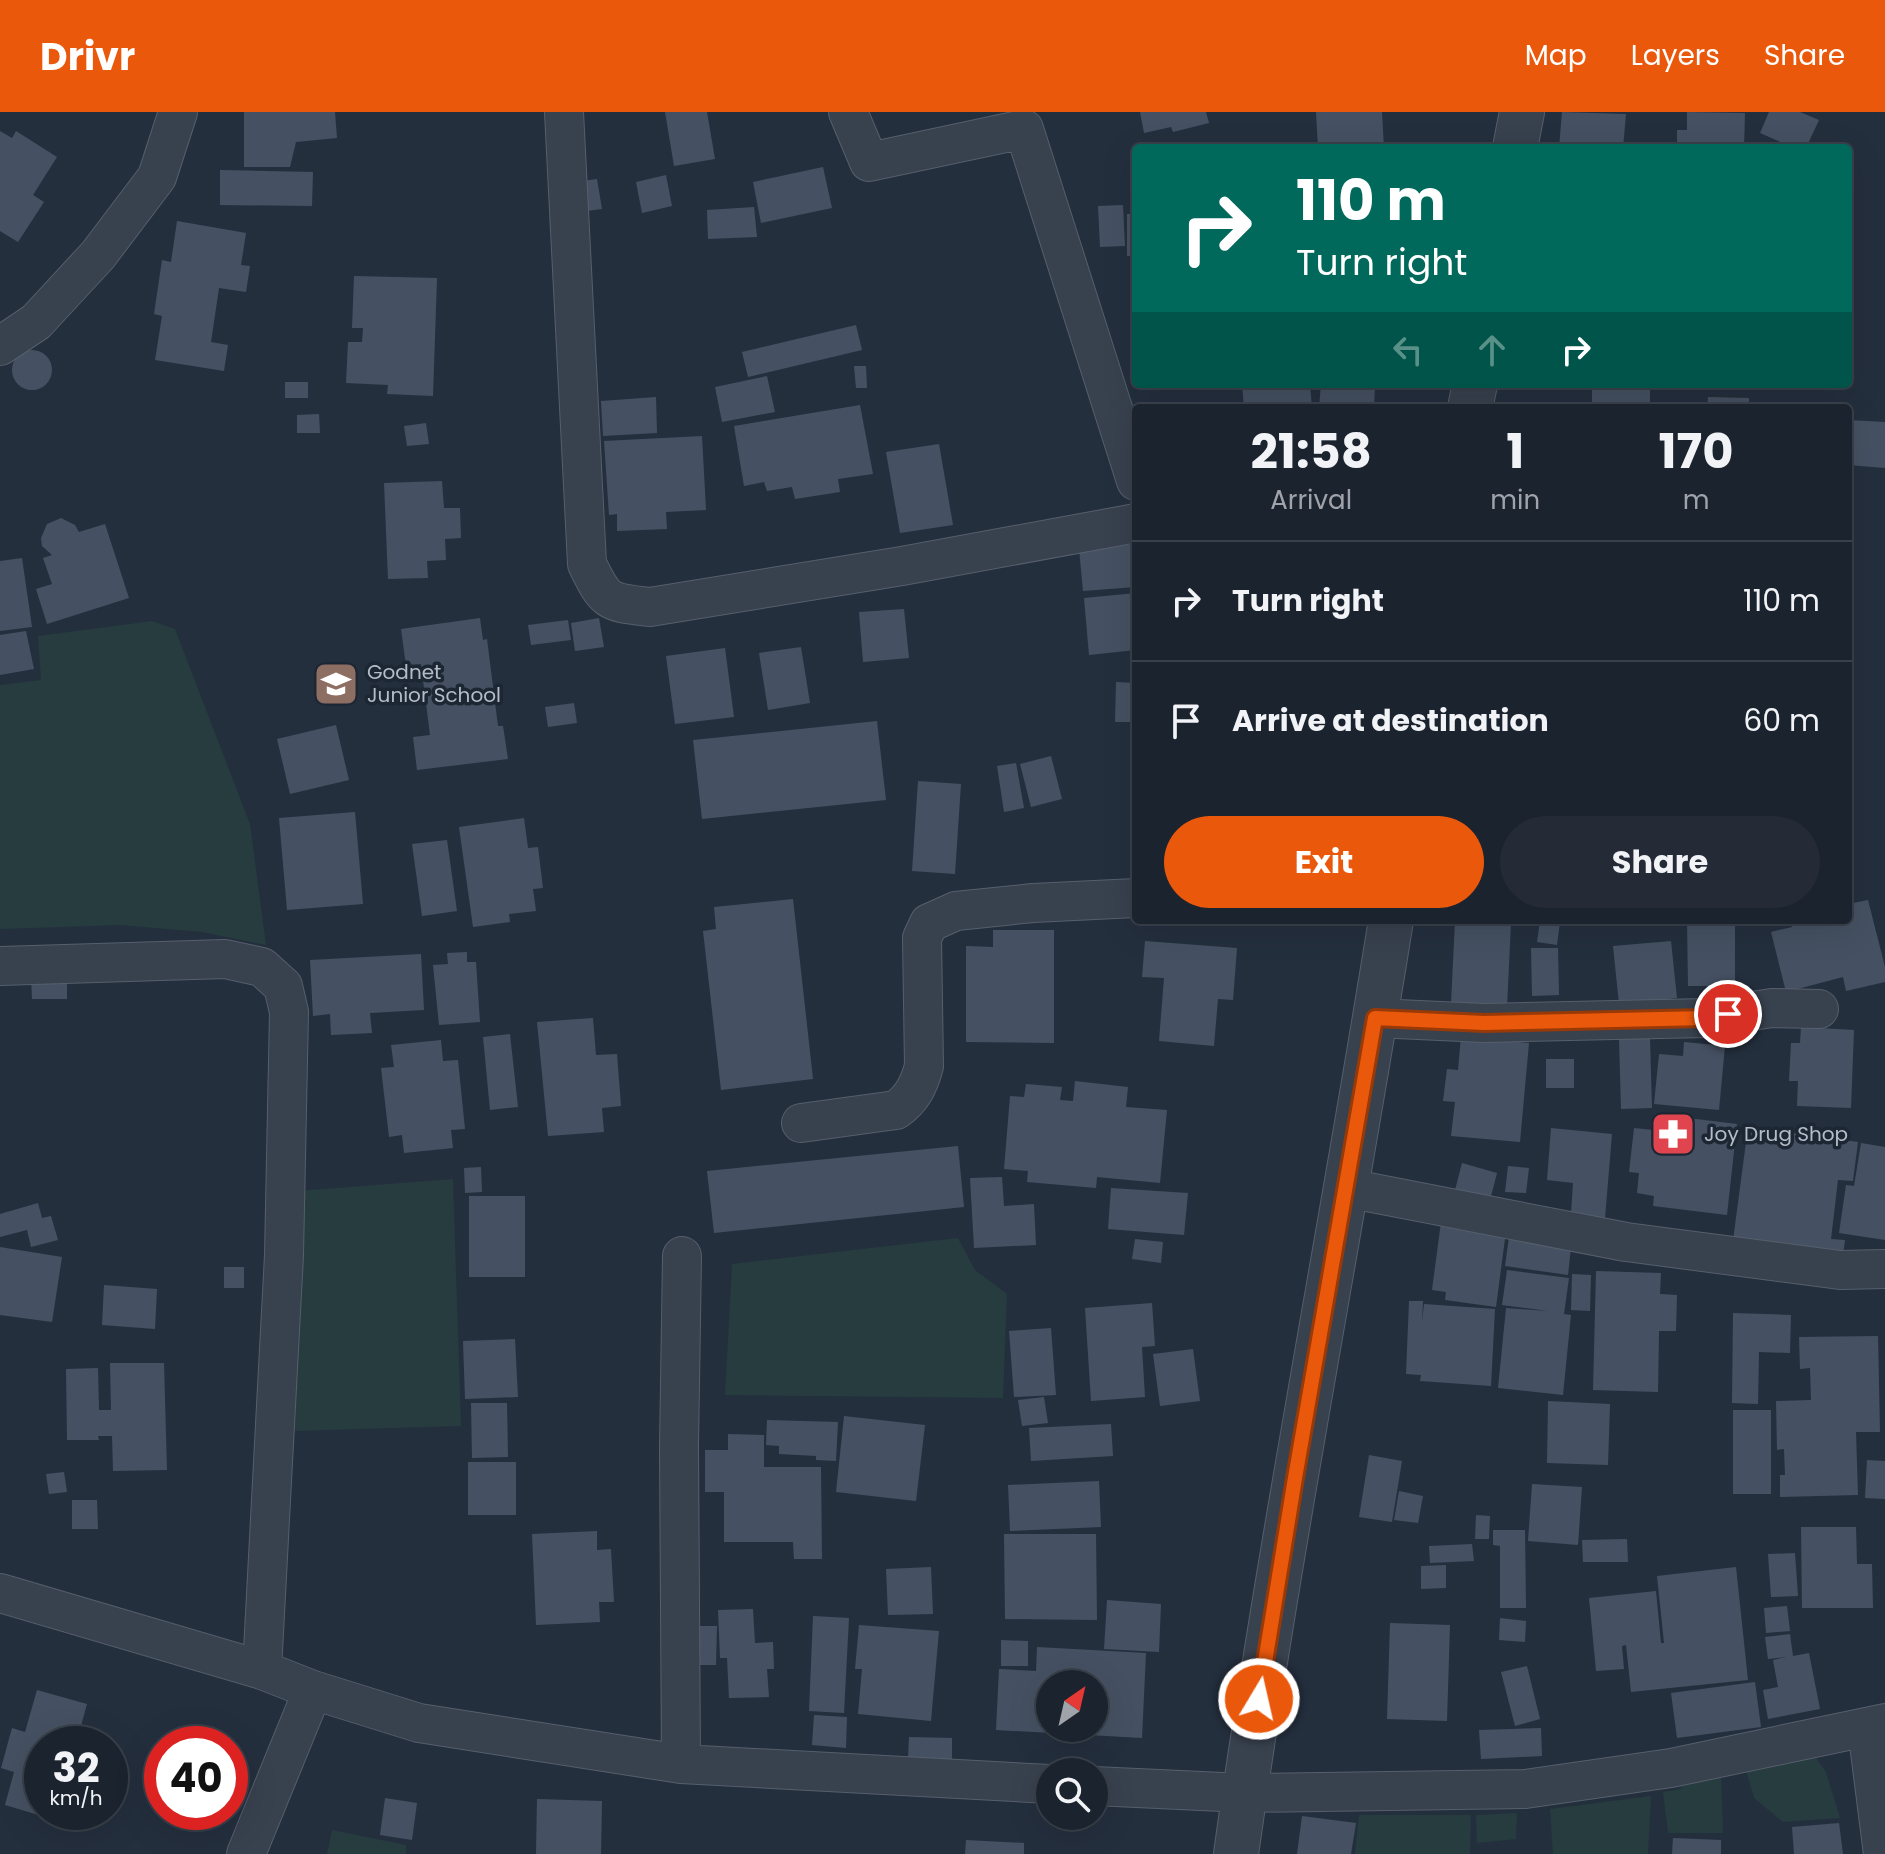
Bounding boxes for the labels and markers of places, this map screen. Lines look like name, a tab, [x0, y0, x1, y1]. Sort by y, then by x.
place label: Godnet Junior School	[367, 658, 501, 709]
school or university icon: Godnet Junior School	[312, 660, 360, 708]
pin	[1694, 980, 1762, 1048]
pharmacy icon: Joy Drug Shop	[1649, 1110, 1697, 1158]
place label: Joy Drug Shop	[1704, 1120, 1848, 1148]

